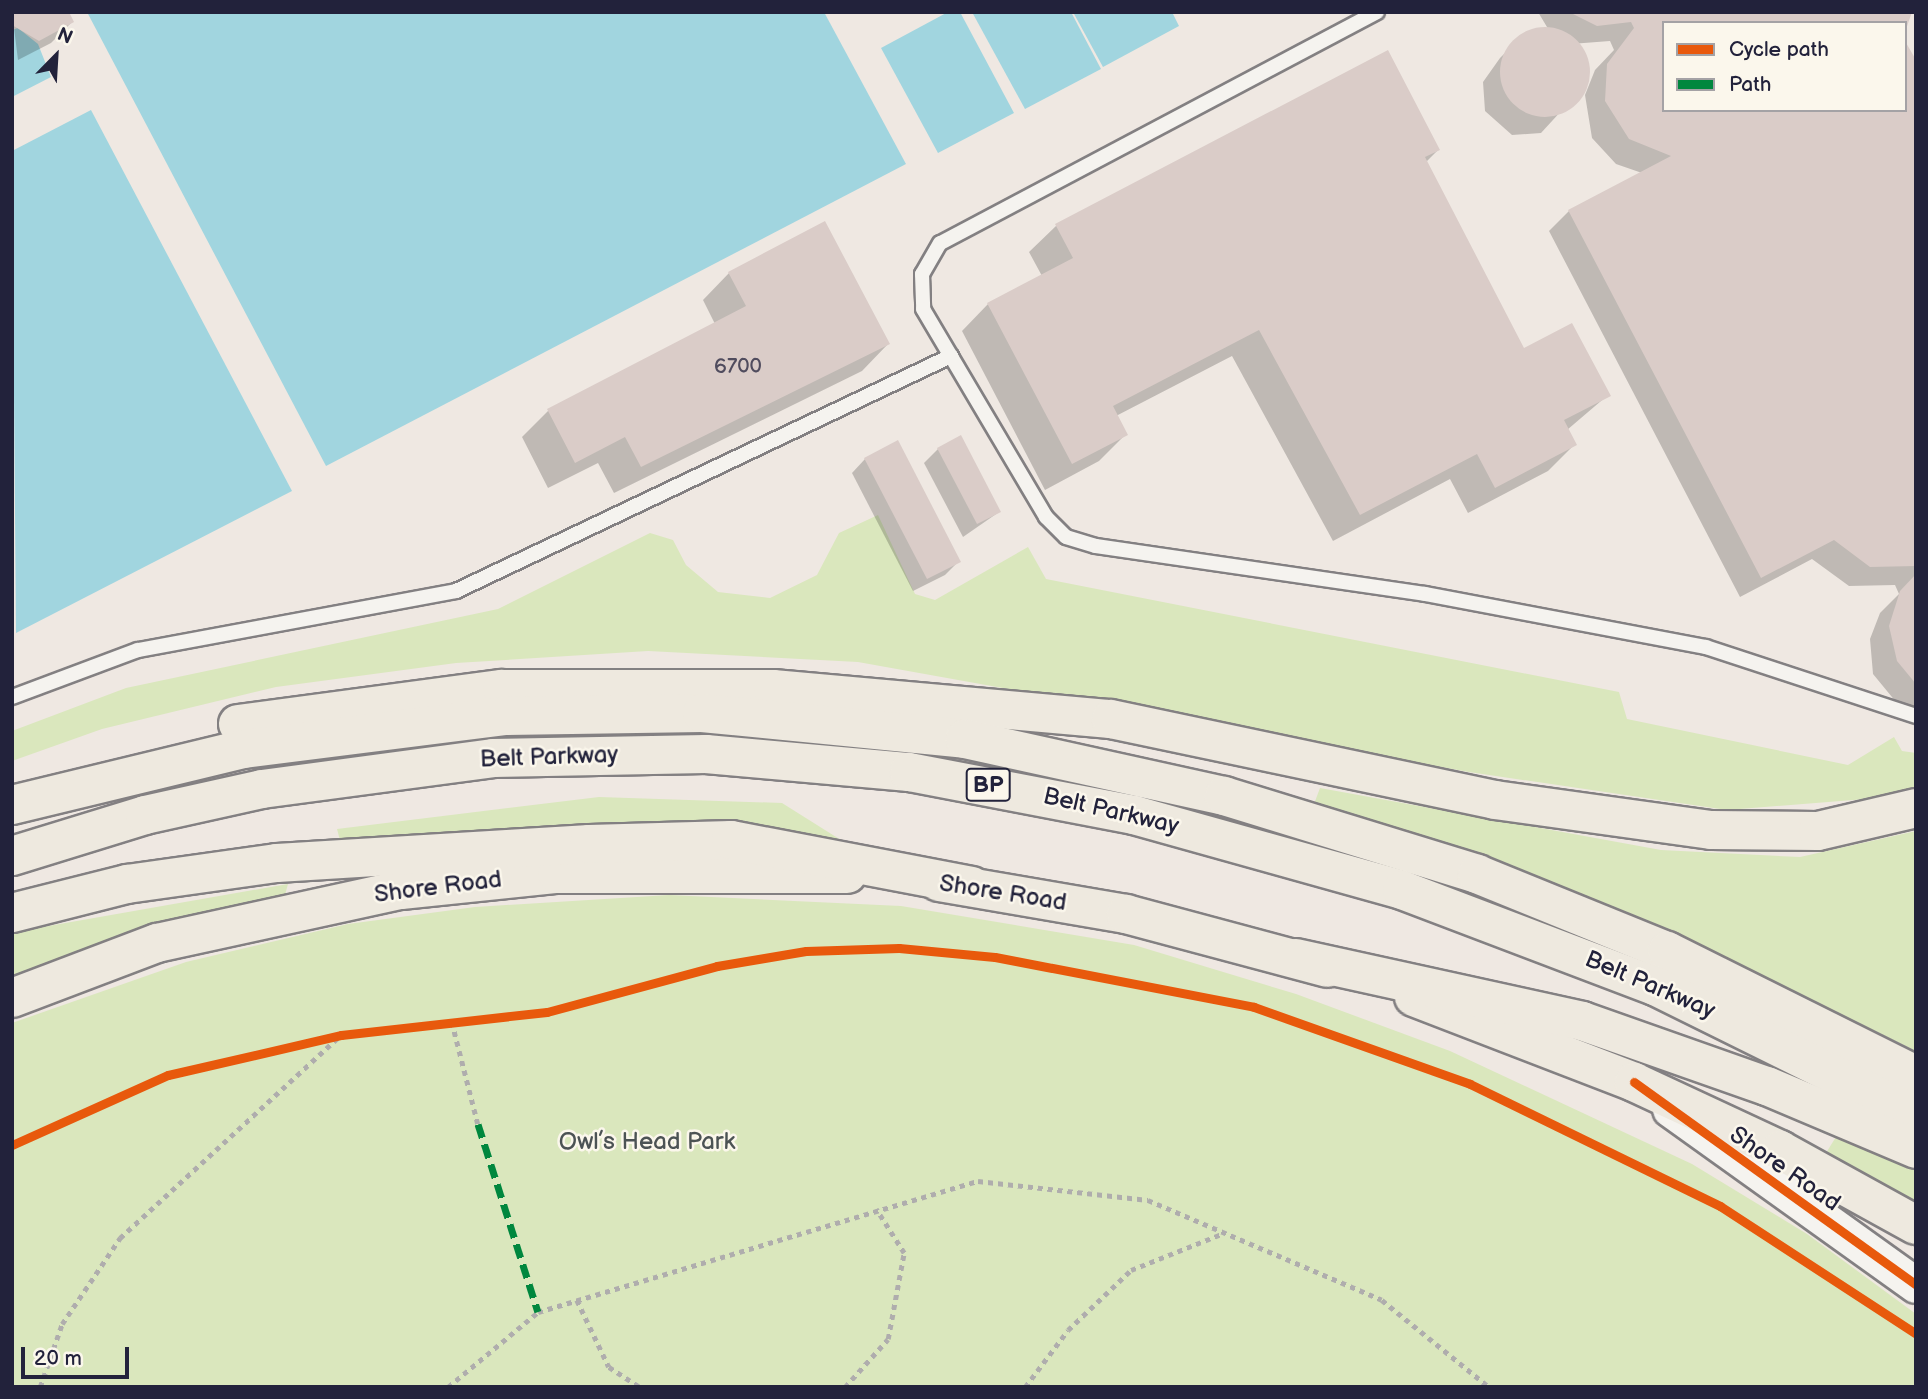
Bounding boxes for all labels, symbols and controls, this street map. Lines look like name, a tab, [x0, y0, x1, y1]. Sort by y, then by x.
north arrow	[21, 21, 91, 91]
legend	[1662, 21, 1907, 112]
text: N	[54, 23, 76, 50]
text: Cycle path	[1729, 37, 1829, 62]
text: Path	[1729, 72, 1771, 97]
house number: 6700	[714, 354, 762, 380]
street label: Belt Parkway	[479, 740, 619, 774]
road number: BP	[965, 765, 1011, 804]
street label: Belt Parkway	[1040, 781, 1182, 841]
street label: Shore Road	[373, 865, 503, 909]
street label: Shore Road	[937, 869, 1069, 917]
street label: Belt Parkway	[1581, 945, 1719, 1025]
street label: Shore Road	[1724, 1120, 1846, 1218]
park label: Owl’s Head Park	[559, 1128, 735, 1156]
scale bar	[24, 1332, 133, 1376]
text: 20 m	[34, 1346, 82, 1371]

